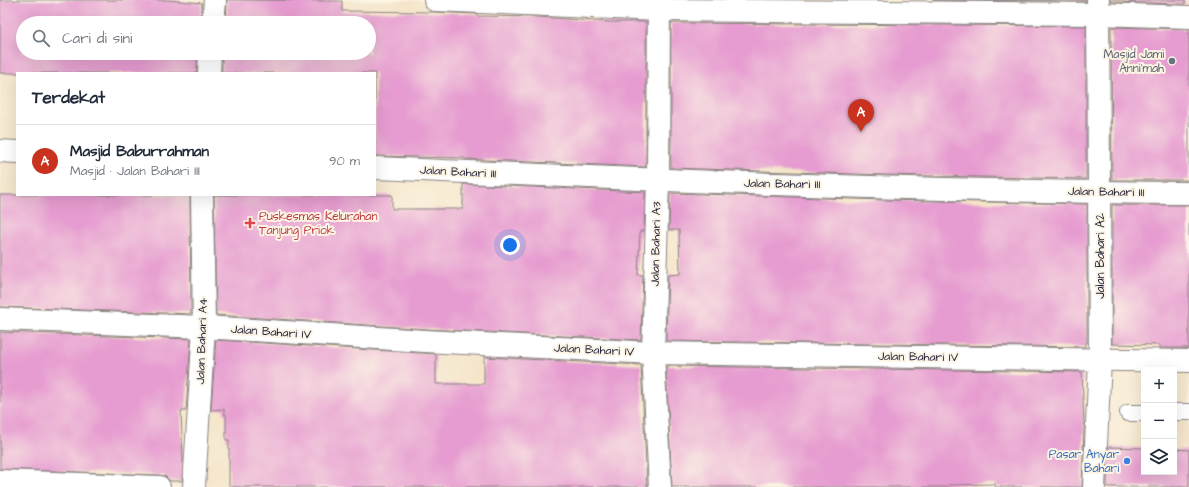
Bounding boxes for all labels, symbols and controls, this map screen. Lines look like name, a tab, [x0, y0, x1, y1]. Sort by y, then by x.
search box	[16, 16, 376, 60]
icon: search	[30, 27, 52, 49]
text: Cari di sini	[62, 28, 132, 49]
place label: Masjid Jami Anni'mah	[1103, 46, 1164, 77]
marker: Masjid Jami Anni'mah	[1167, 56, 1177, 66]
text: Terdekat	[32, 86, 105, 110]
pin: A	[848, 99, 874, 132]
text: Masjid Baburrahman	[70, 141, 209, 162]
text: A	[41, 152, 49, 170]
text: 90 m	[329, 152, 360, 170]
text: Masjid · Jalan Bahari III	[70, 162, 200, 180]
street label: Jalan Bahari III	[419, 162, 497, 183]
street label: Jalan Bahari III	[744, 175, 821, 193]
street label: Jalan Bahari III	[1068, 183, 1145, 201]
street label: Jalan Bahari A3	[647, 201, 665, 287]
place label: Puskesmas Kelurahan Tanjung Priok	[259, 208, 377, 240]
street label: Jalan Bahari A2	[1092, 213, 1109, 299]
marker: Puskesmas Kelurahan Tanjung Priok	[244, 217, 256, 229]
your location	[500, 235, 520, 255]
street label: Jalan Bahari A4	[192, 297, 212, 385]
street label: Jalan Bahari IV	[230, 321, 312, 343]
street label: Jalan Bahari IV	[553, 339, 635, 361]
street label: Jalan Bahari IV	[878, 348, 959, 366]
map controls	[1141, 367, 1177, 475]
button: +	[1141, 367, 1177, 403]
button: −	[1141, 403, 1177, 439]
button: layers	[1141, 439, 1177, 475]
place label: Pasar Anyar Bahari	[1049, 446, 1119, 477]
marker: Pasar Anyar Bahari	[1122, 456, 1132, 466]

